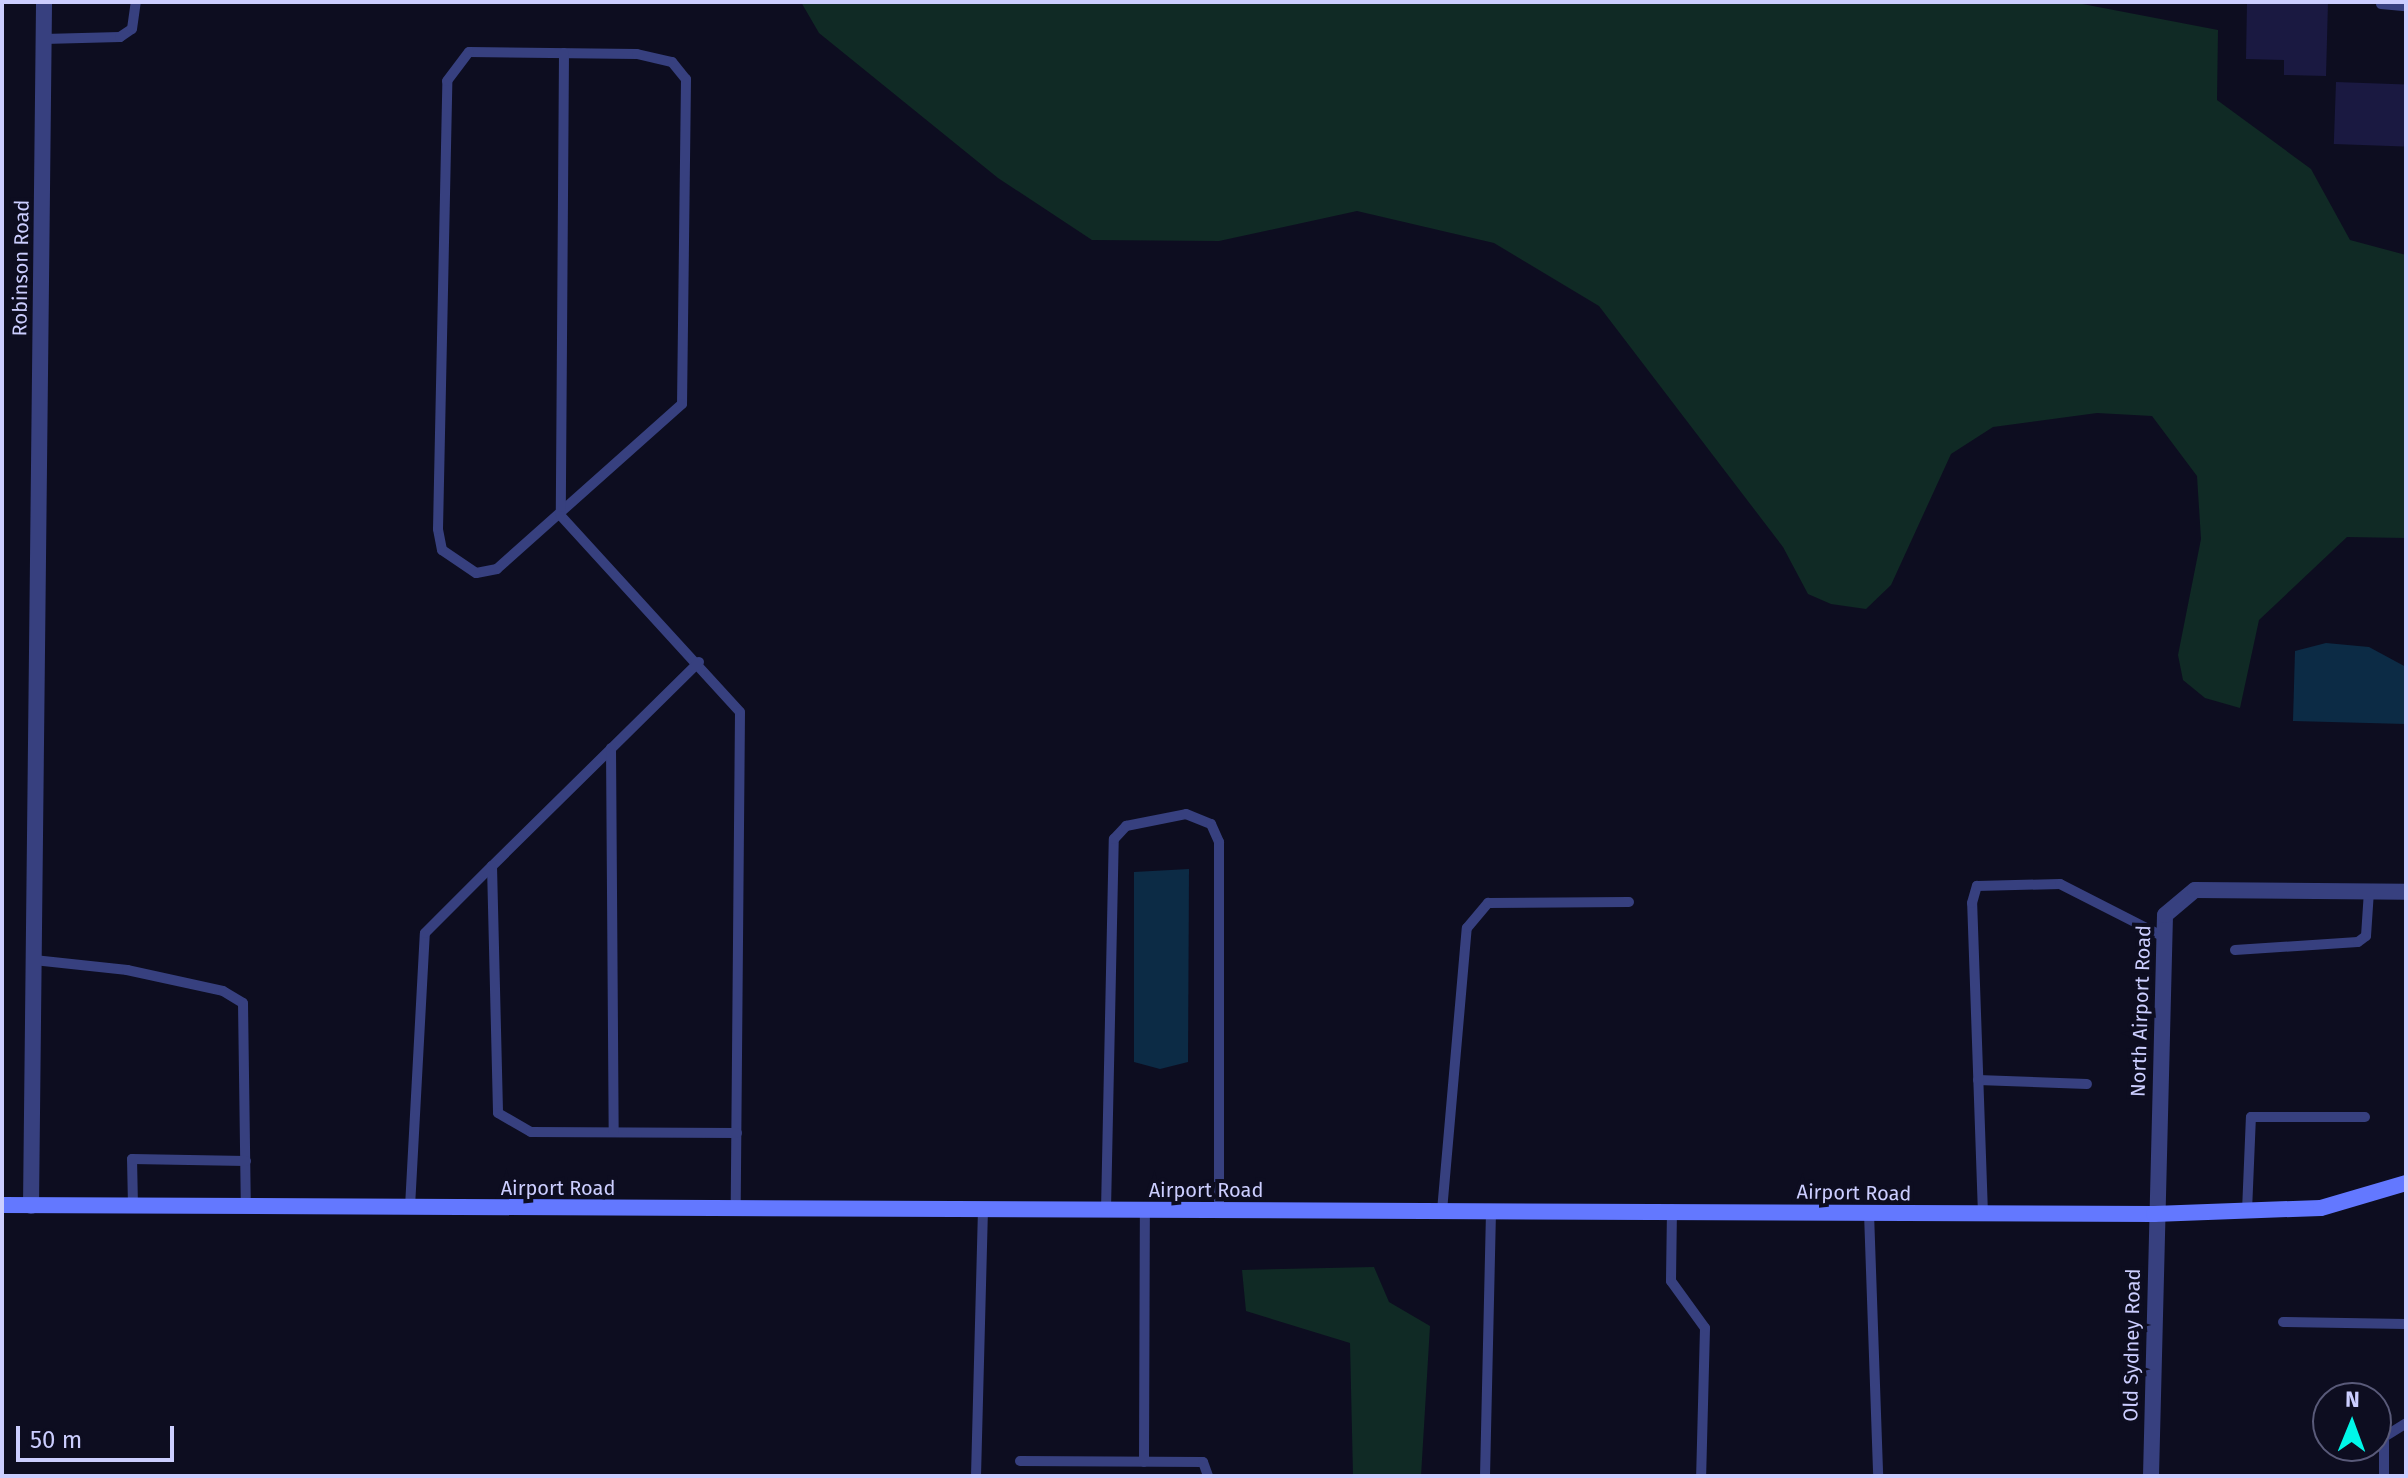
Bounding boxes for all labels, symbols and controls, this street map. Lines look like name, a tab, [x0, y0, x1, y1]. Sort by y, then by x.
street label: Robinson Road	[8, 199, 34, 337]
street label: North Airport Road	[2126, 925, 2156, 1097]
street label: Airport Road	[501, 1176, 615, 1200]
street label: Airport Road	[1149, 1178, 1263, 1202]
street label: Airport Road	[1796, 1180, 1912, 1206]
street label: Old Sydney Road	[2119, 1268, 2145, 1422]
north arrow	[2312, 1382, 2392, 1462]
text: N	[2345, 1386, 2360, 1413]
scale bar	[20, 1410, 178, 1460]
text: 50 m	[30, 1426, 82, 1454]

